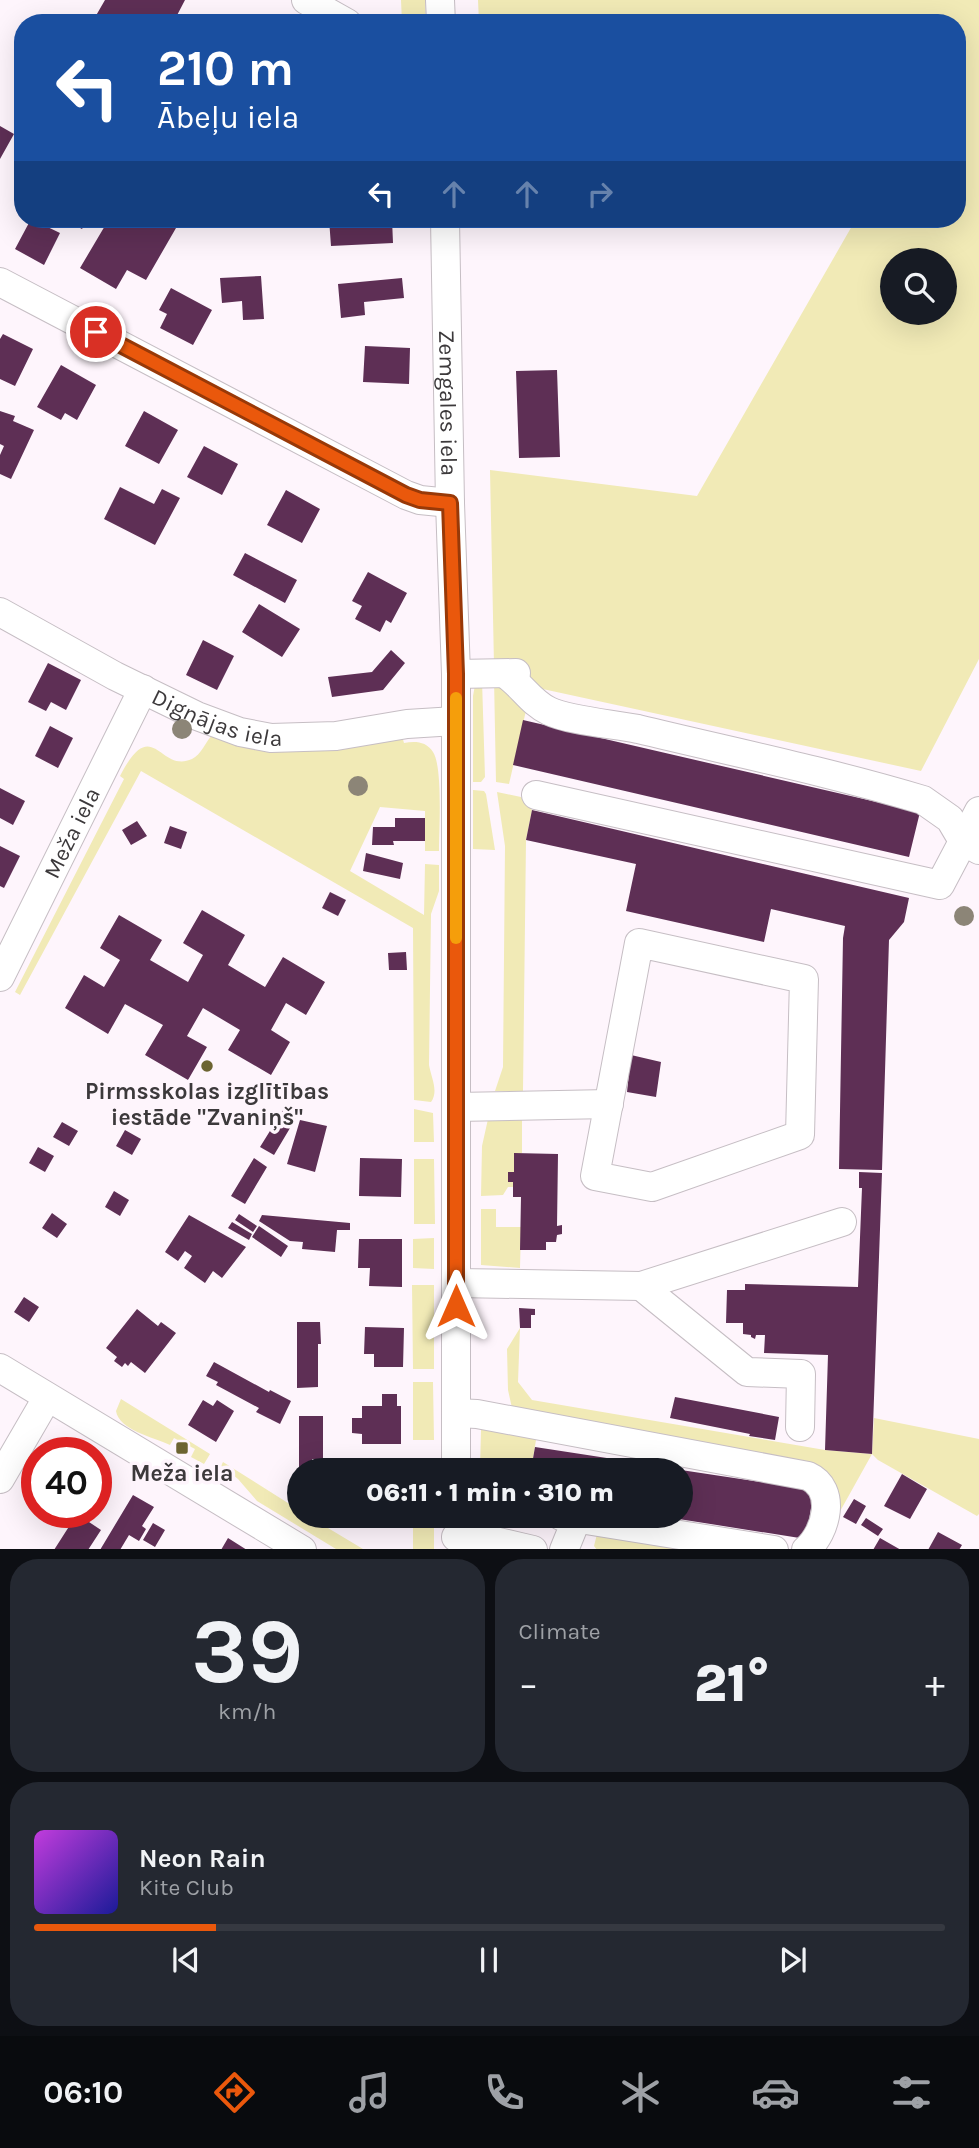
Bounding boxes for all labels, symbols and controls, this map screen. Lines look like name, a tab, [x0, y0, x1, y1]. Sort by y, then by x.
text: 210 m	[157, 40, 294, 97]
icon: left	[42, 42, 133, 133]
text: Ābeļu iela	[157, 99, 299, 136]
icon: left	[362, 175, 400, 213]
icon: ahead	[435, 175, 473, 213]
icon: ahead	[508, 175, 546, 213]
icon: right	[581, 175, 619, 213]
map controls	[880, 248, 957, 325]
button: search	[880, 248, 957, 325]
pin	[66, 302, 126, 362]
icon: arrive	[77, 313, 115, 351]
street label: Zemgales iela	[433, 330, 463, 476]
street label: Dignājas iela	[147, 683, 283, 752]
street label: Meža iela	[38, 783, 106, 883]
marker: Pirmsskolas izglītības iestāde "Zvaniņš"	[199, 1058, 215, 1074]
place label: Pirmsskolas izglītības iestāde "Zvaniņš"	[85, 1078, 329, 1131]
position arrow	[419, 1269, 493, 1343]
speed limit sign: 40	[21, 1437, 112, 1528]
marker: Meža iela	[174, 1440, 190, 1456]
place label: Meža iela	[130, 1460, 234, 1487]
text: 06:11 · 1 min · 310 m	[366, 1477, 614, 1508]
text: 39	[191, 1599, 303, 1705]
text: Climate	[519, 1618, 601, 1645]
text: 21°	[694, 1653, 770, 1714]
text: −	[519, 1662, 538, 1707]
text: +	[925, 1662, 945, 1707]
text: km/h	[218, 1698, 276, 1725]
text: Neon Rain	[139, 1843, 266, 1874]
text: Kite Club	[139, 1874, 234, 1901]
icon: previous	[167, 1941, 205, 1979]
icon: pause	[470, 1941, 508, 1979]
icon: next	[774, 1941, 812, 1979]
icon: directions	[210, 2068, 259, 2117]
icon: music	[345, 2068, 394, 2117]
icon: phone	[480, 2068, 529, 2117]
icon: climate	[616, 2068, 665, 2117]
icon: car	[751, 2068, 800, 2117]
icon: filters	[887, 2068, 936, 2117]
text: 06:10	[43, 2074, 123, 2111]

